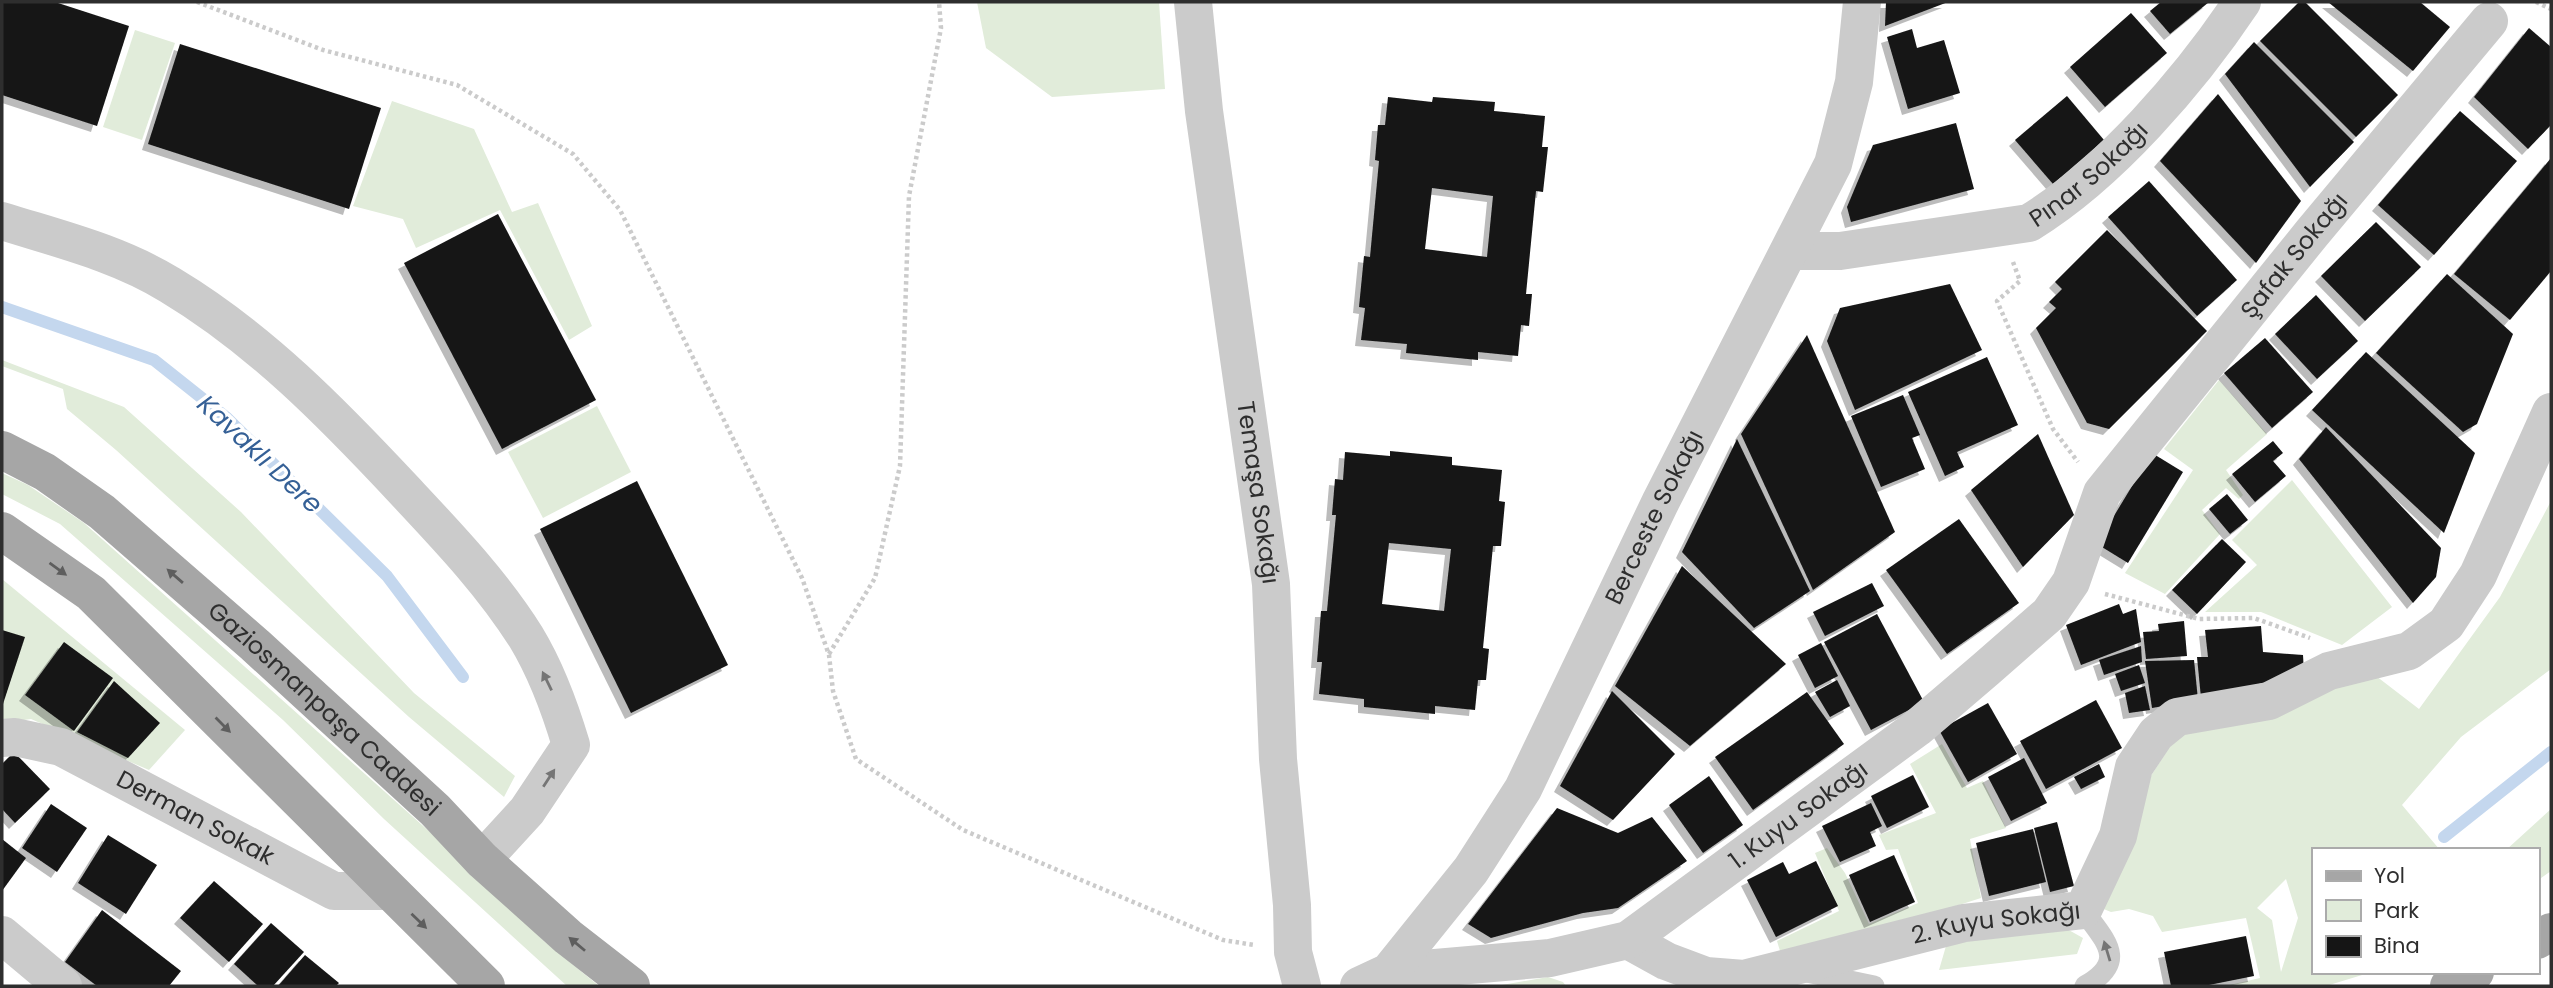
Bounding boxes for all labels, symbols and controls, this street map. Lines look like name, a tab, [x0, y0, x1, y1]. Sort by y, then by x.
street label: Pınar Sokağı	[2023, 114, 2155, 235]
street label: Şafak Sokağı	[2232, 185, 2355, 325]
water label: Kavaklı Dere	[189, 386, 331, 522]
street label: Temaşa Sokağı	[1229, 399, 1288, 586]
street label: Berceste Sokağı	[1597, 424, 1711, 610]
one-way arrow	[49, 562, 67, 576]
one-way arrow	[166, 569, 183, 584]
street label: Gaziosmanpaşa Caddesi	[201, 594, 448, 823]
one-way arrow	[542, 671, 553, 691]
one-way arrow	[215, 717, 231, 733]
street label: 1. Kuyu Sokağı	[1722, 753, 1874, 877]
street label: Derman Sokak	[111, 762, 281, 873]
one-way arrow	[542, 769, 556, 787]
legend	[2312, 848, 2539, 974]
text: Yol	[2374, 861, 2405, 890]
street label: 2. Kuyu Sokağı	[1908, 893, 2082, 952]
text: Park	[2374, 896, 2419, 925]
one-way arrow	[410, 912, 427, 929]
text: Bina	[2374, 931, 2420, 960]
one-way arrow	[568, 937, 585, 952]
one-way arrow	[2102, 940, 2112, 961]

